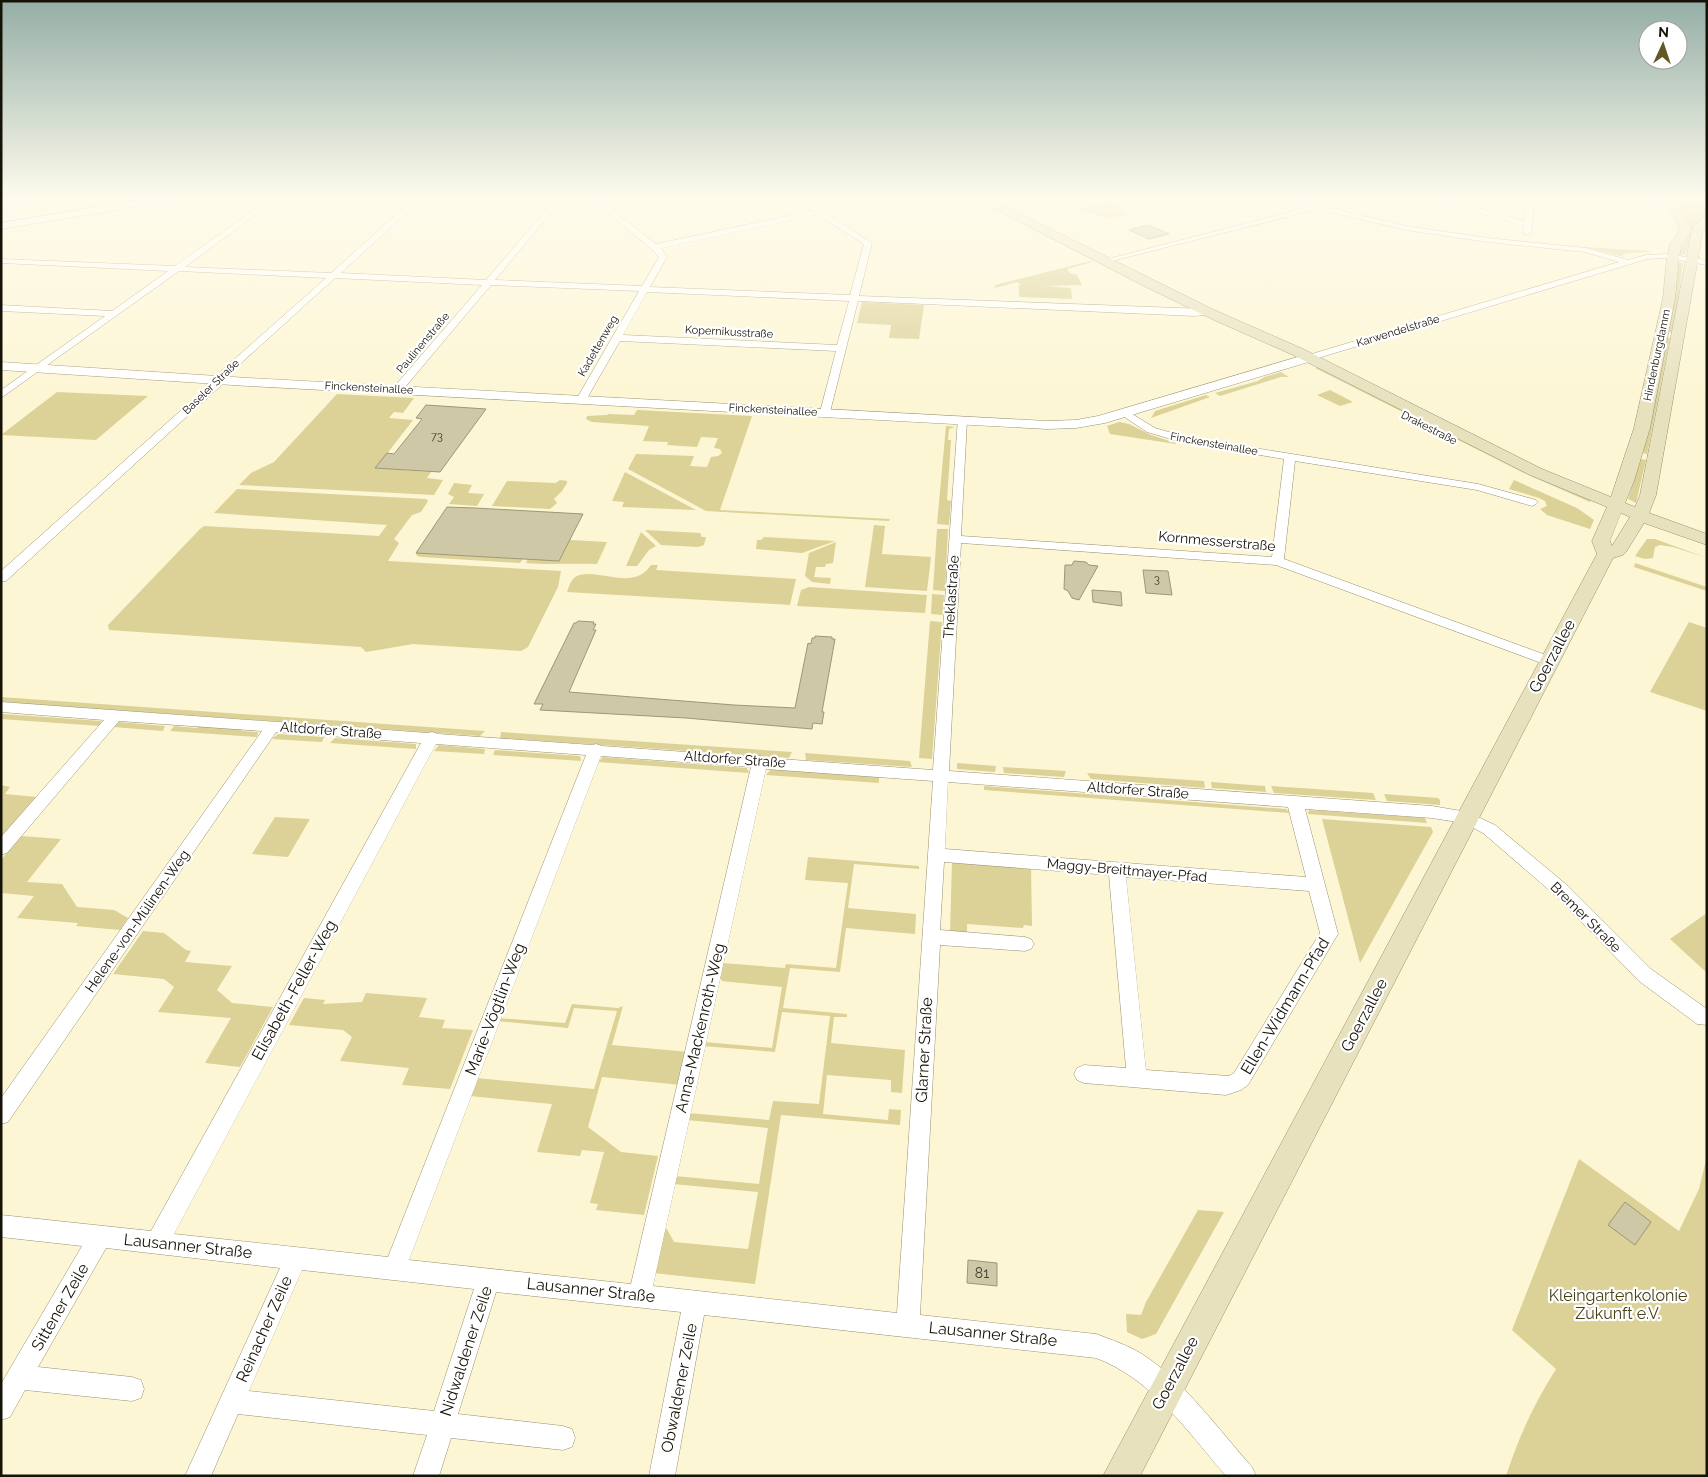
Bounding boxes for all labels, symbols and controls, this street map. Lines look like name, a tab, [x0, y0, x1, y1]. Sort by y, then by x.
north arrow	[1638, 20, 1688, 70]
text: N	[1658, 24, 1669, 40]
street label: Hindenburgdamm	[1641, 308, 1673, 402]
street label: Paulinenstraße	[394, 310, 453, 376]
street label: Karwendelstraße	[1355, 312, 1442, 350]
street label: Kadettenweg	[575, 313, 621, 379]
street label: Kopernikusstraße	[685, 323, 774, 341]
street label: Baseler Straße	[180, 356, 242, 417]
street label: Finckensteinallee	[324, 379, 414, 397]
street label: Finckensteinallee	[728, 401, 818, 419]
street label: Drakestraße	[1399, 408, 1460, 448]
house number: 73	[431, 430, 443, 443]
street label: Finckensteinallee	[1169, 430, 1259, 458]
street label: Kornmesserstraße	[1158, 528, 1276, 554]
street label: Theklastraße	[940, 555, 962, 639]
house number: 3	[1154, 573, 1160, 586]
street label: Goerzallee	[1525, 616, 1579, 696]
street label: Altdorfer Straße	[280, 718, 382, 742]
street label: Altdorfer Straße	[684, 747, 786, 771]
street label: Altdorfer Straße	[1087, 778, 1189, 802]
street label: Helene-von-Mülinen-Weg	[82, 847, 192, 995]
street label: Maggy-Breittmayer-Pfad	[1046, 855, 1208, 885]
street label: Bremer Straße	[1547, 878, 1625, 956]
street label: Elisabeth-Feller-Weg	[248, 917, 340, 1063]
street label: Ellen-Widmann-Pfad	[1237, 934, 1333, 1078]
street label: Marie-Vögtlin-Weg	[461, 940, 529, 1078]
street label: Anna-Mackenroth-Weg	[671, 941, 729, 1115]
street label: Goerzallee	[1337, 975, 1391, 1055]
street label: Glarner Straße	[912, 997, 936, 1103]
street label: Lausanner Straße	[123, 1230, 253, 1262]
street label: Sittener Zeile	[27, 1260, 93, 1354]
house number: 81	[975, 1265, 989, 1281]
street label: Reinacher Zeile	[232, 1273, 296, 1385]
street label: Lausanner Straße	[526, 1274, 656, 1306]
street label: Nidwaldener Zeile	[436, 1284, 496, 1418]
park label: Kleingartenkolonie Zukunft e.V.	[1549, 1286, 1687, 1323]
street label: Lausanner Straße	[928, 1318, 1058, 1350]
street label: Obwaldener Zeile	[657, 1322, 701, 1454]
street label: Goerzallee	[1148, 1333, 1202, 1413]

